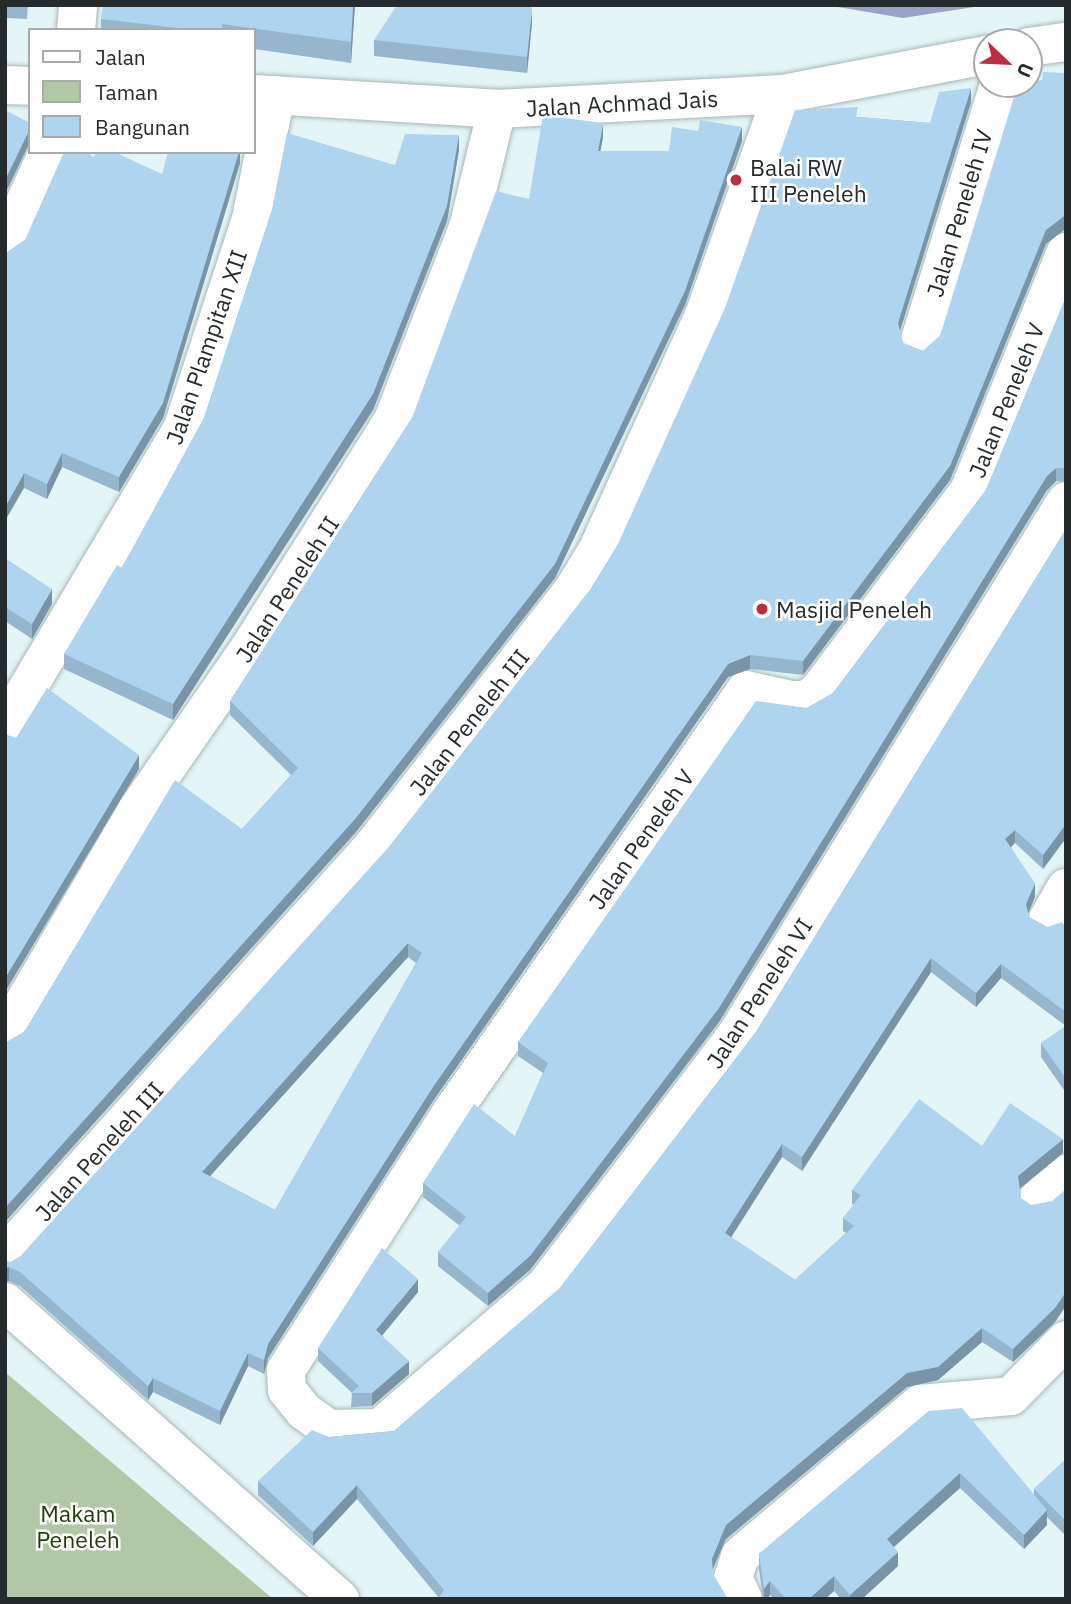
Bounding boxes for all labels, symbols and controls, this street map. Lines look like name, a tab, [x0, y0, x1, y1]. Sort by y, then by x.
legend	[28, 28, 256, 154]
north arrow	[973, 28, 1043, 98]
text: Jalan	[95, 43, 146, 71]
text: U	[1012, 60, 1039, 81]
text: Taman	[95, 78, 158, 106]
street label: Jalan Achmad Jais	[525, 84, 719, 122]
text: Bangunan	[95, 113, 190, 141]
street label: Jalan Peneleh IV	[920, 126, 998, 300]
place label: Balai RW III Peneleh	[750, 153, 867, 207]
marker: Balai RW III Peneleh	[728, 172, 744, 188]
street label: Jalan Plampitan XII	[160, 246, 252, 448]
street label: Jalan Peneleh V	[962, 319, 1050, 481]
street label: Jalan Peneleh II	[230, 511, 344, 667]
place label: Masjid Peneleh	[776, 595, 932, 623]
marker: Masjid Peneleh	[754, 601, 770, 617]
street label: Jalan Peneleh III	[403, 643, 535, 801]
street label: Jalan Peneleh V	[583, 764, 699, 914]
street label: Jalan Peneleh VI	[700, 913, 818, 1073]
street label: Jalan Peneleh III	[29, 1076, 169, 1226]
park label: Makam Peneleh	[36, 1499, 120, 1553]

